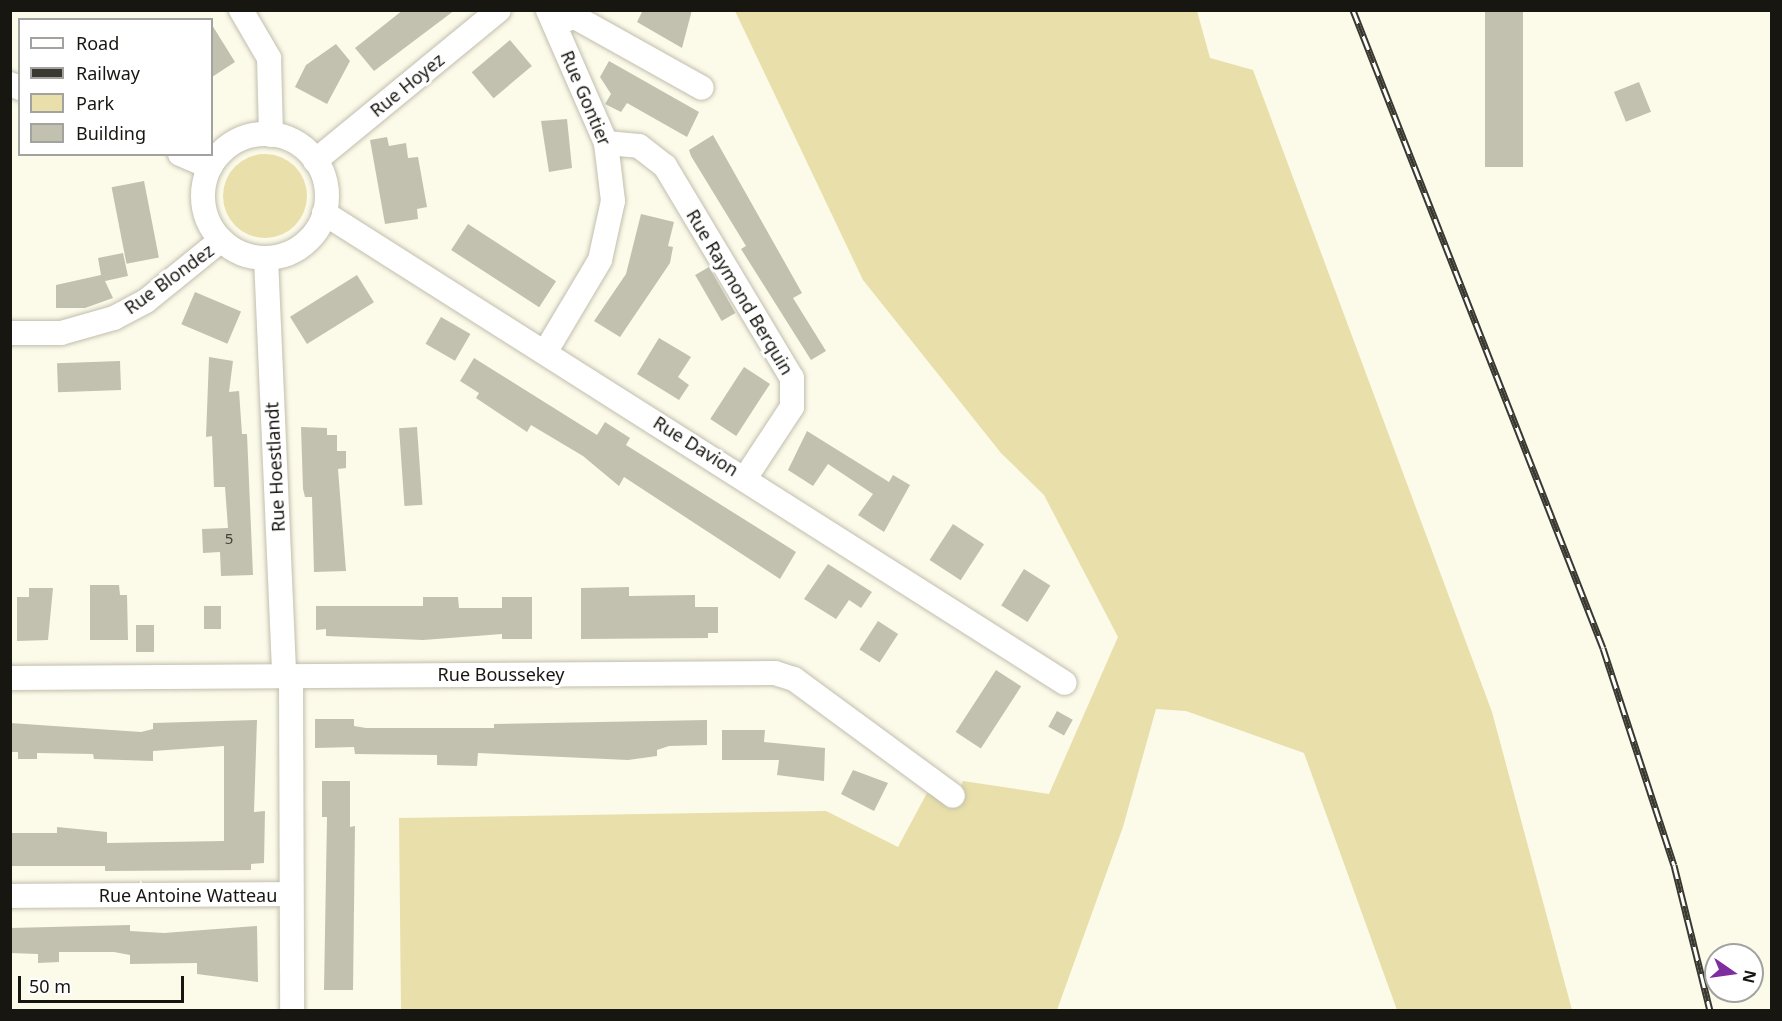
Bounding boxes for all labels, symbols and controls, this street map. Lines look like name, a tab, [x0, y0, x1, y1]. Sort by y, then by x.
legend	[18, 18, 213, 156]
text: Road	[76, 31, 119, 55]
street label: Rue Gontier	[556, 47, 616, 149]
street label: Rue Hoyez	[366, 49, 448, 121]
text: Railway	[76, 61, 140, 85]
text: Park	[76, 91, 114, 115]
text: Building	[76, 121, 146, 145]
street label: Rue Raymond Berquin	[682, 205, 798, 379]
street label: Rue Blondez	[120, 239, 218, 319]
street label: Rue Hoestlandt	[261, 401, 289, 533]
street label: Rue Davion	[649, 411, 743, 481]
house number: 5	[225, 530, 233, 548]
street label: Rue Boussekey	[438, 663, 564, 685]
street label: Rue Antoine Watteau	[99, 884, 277, 906]
north arrow	[1704, 943, 1764, 1003]
scale bar	[21, 964, 188, 1002]
text: N	[1737, 968, 1762, 985]
text: 50 m	[29, 974, 71, 998]

